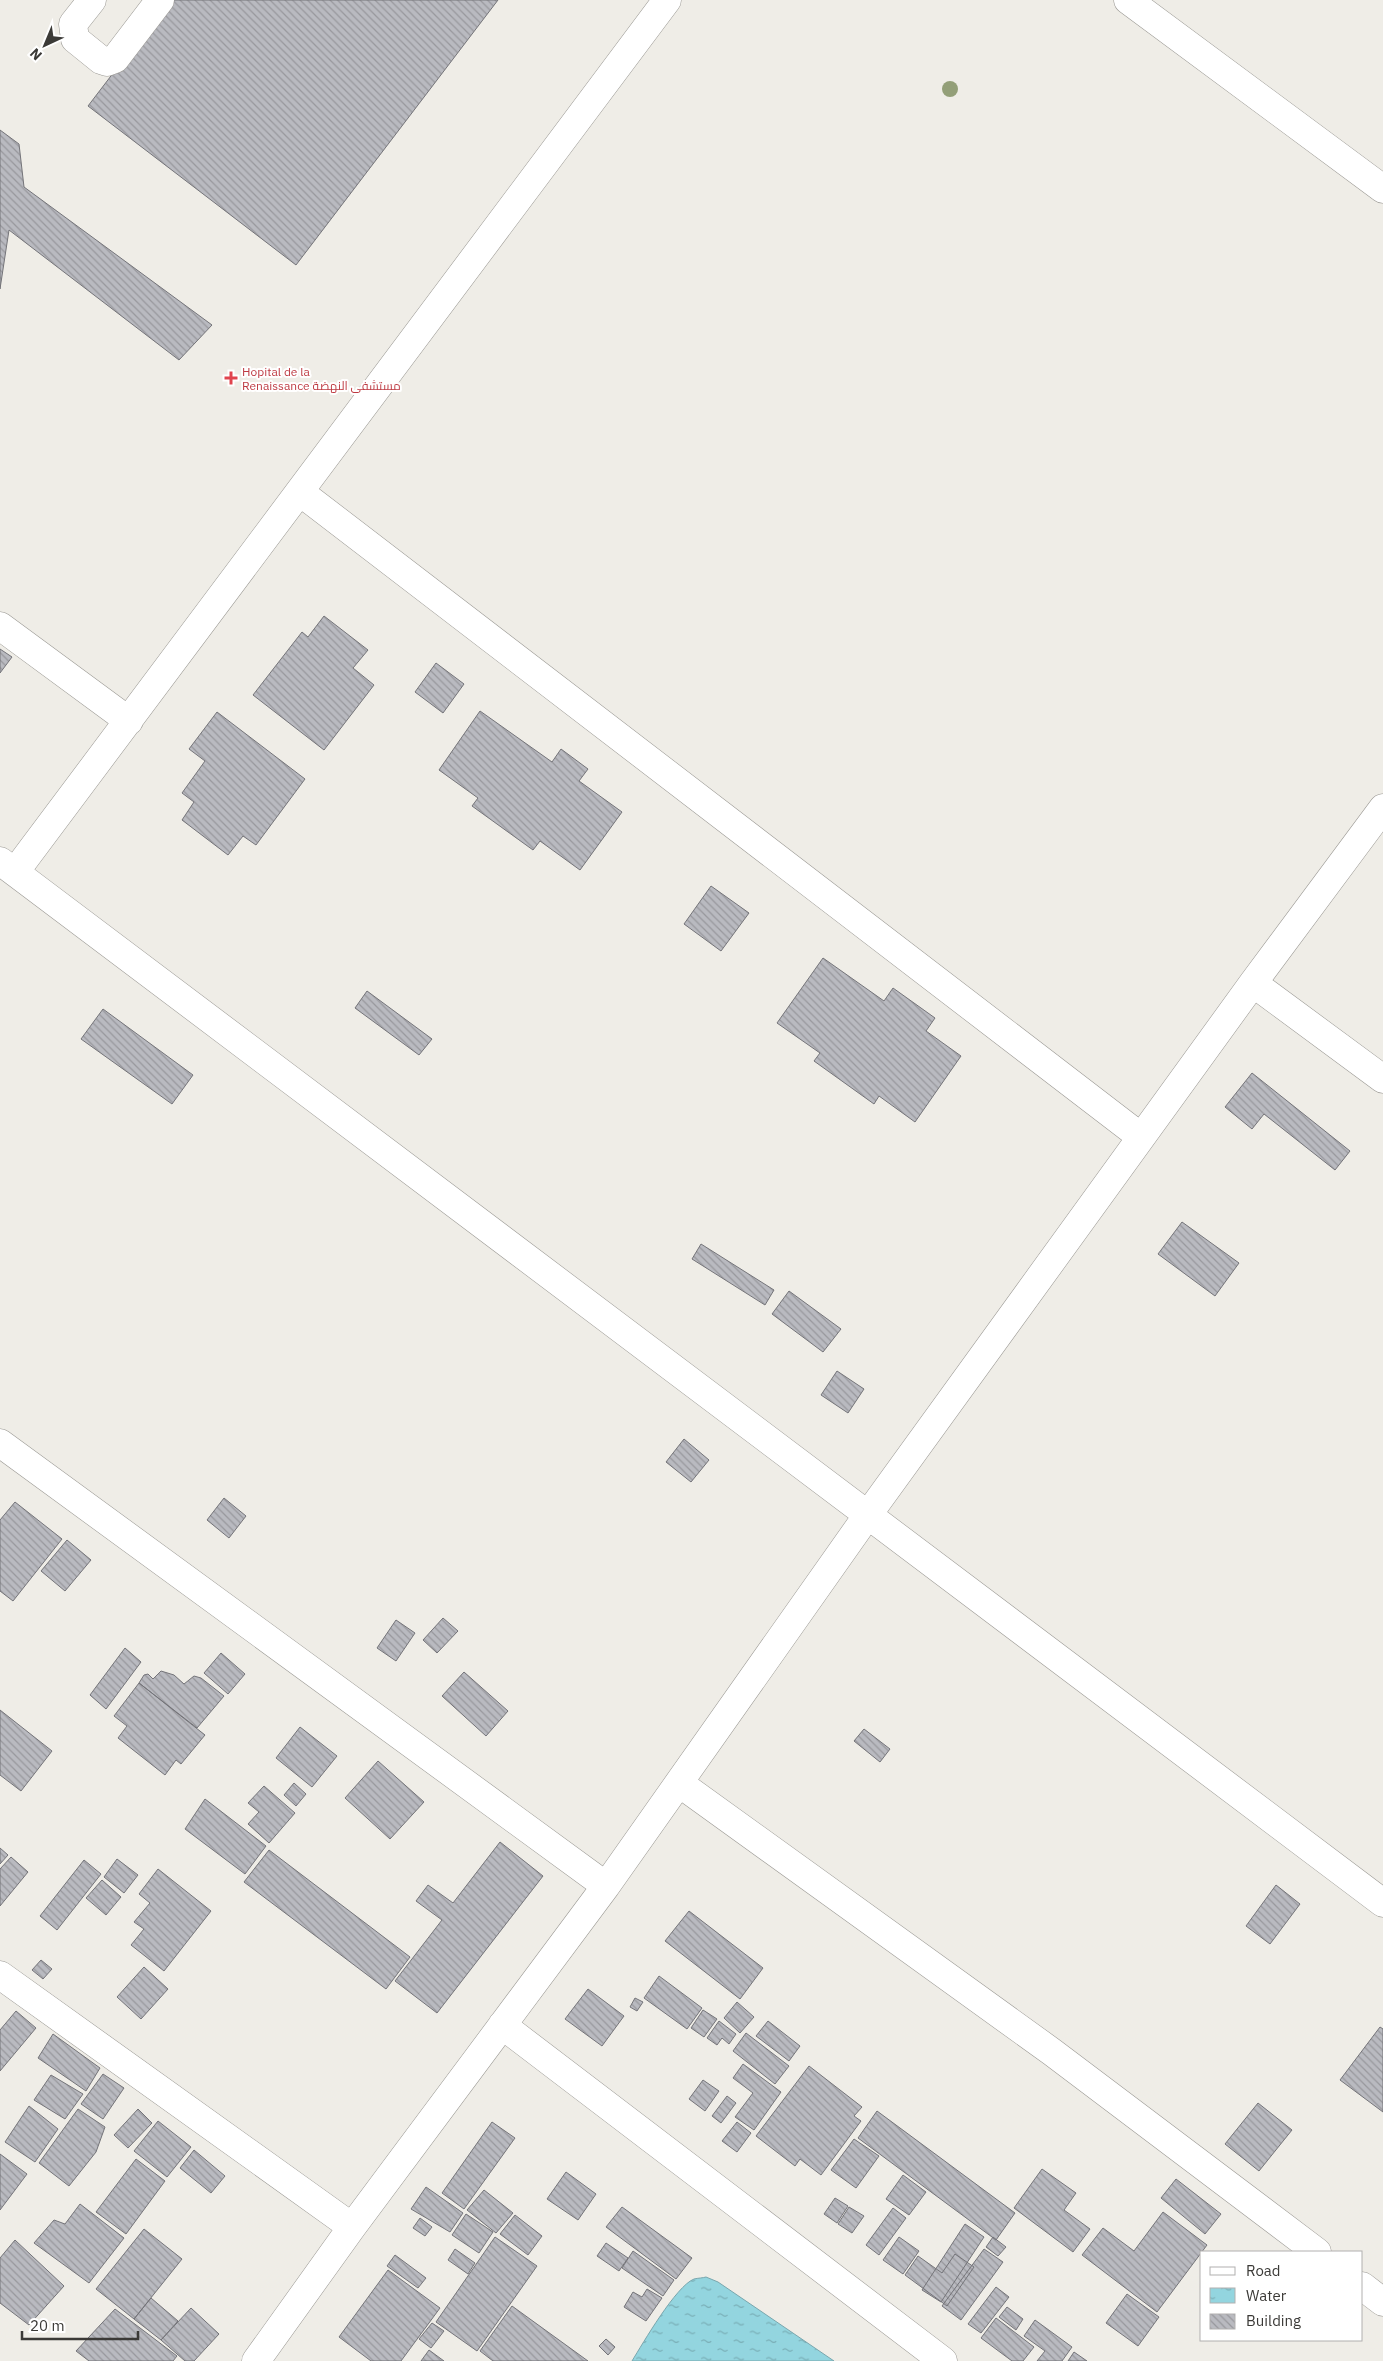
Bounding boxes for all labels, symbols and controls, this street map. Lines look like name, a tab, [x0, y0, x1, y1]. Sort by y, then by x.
north arrow	[20, 20, 70, 70]
text: N	[26, 44, 46, 64]
place label: Hopital de la Renaissance مستشفى النهضة	[242, 364, 401, 393]
marker: Hopital de la Renaissance مستشفى النهضة	[224, 371, 238, 385]
legend	[1200, 2251, 1363, 2341]
text: Road	[1246, 2261, 1281, 2280]
text: Water	[1246, 2286, 1287, 2305]
scale bar	[22, 2308, 139, 2340]
text: Building	[1246, 2311, 1301, 2330]
text: 20 m	[30, 2316, 65, 2335]

